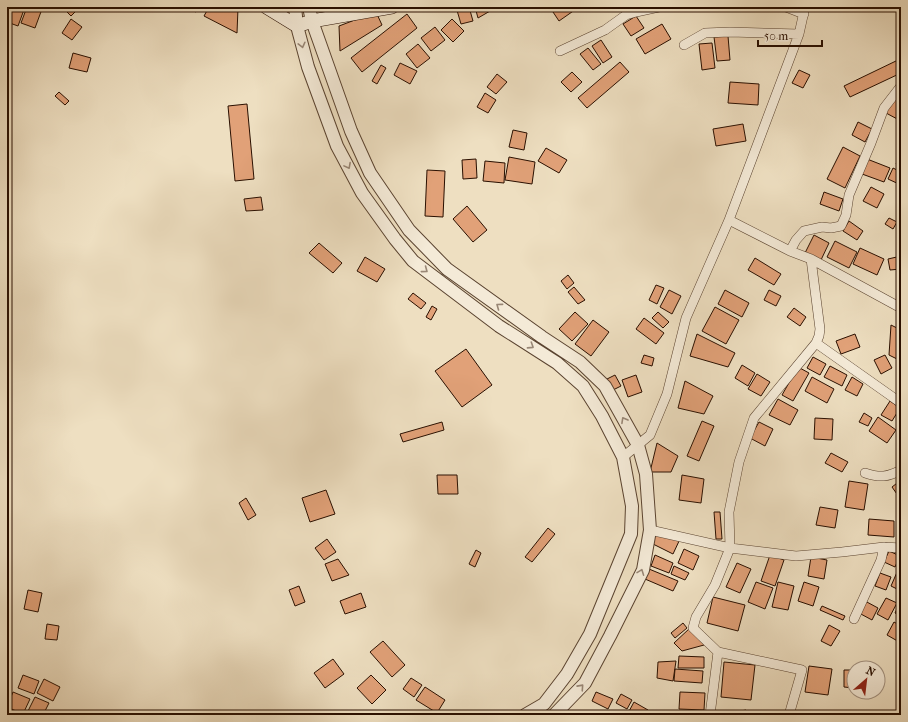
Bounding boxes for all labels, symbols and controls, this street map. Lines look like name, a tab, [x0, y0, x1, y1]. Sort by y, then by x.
scale bar	[758, 22, 822, 48]
text: 50 m	[764, 29, 788, 43]
one-way arrow	[297, 41, 306, 48]
one-way arrow	[343, 162, 351, 170]
one-way arrow	[421, 265, 428, 272]
one-way arrow	[496, 303, 503, 311]
one-way arrow	[526, 341, 533, 348]
one-way arrow	[621, 417, 628, 424]
one-way arrow	[636, 568, 645, 575]
north arrow	[846, 660, 886, 700]
text: N	[864, 664, 878, 680]
one-way arrow	[576, 684, 583, 691]

